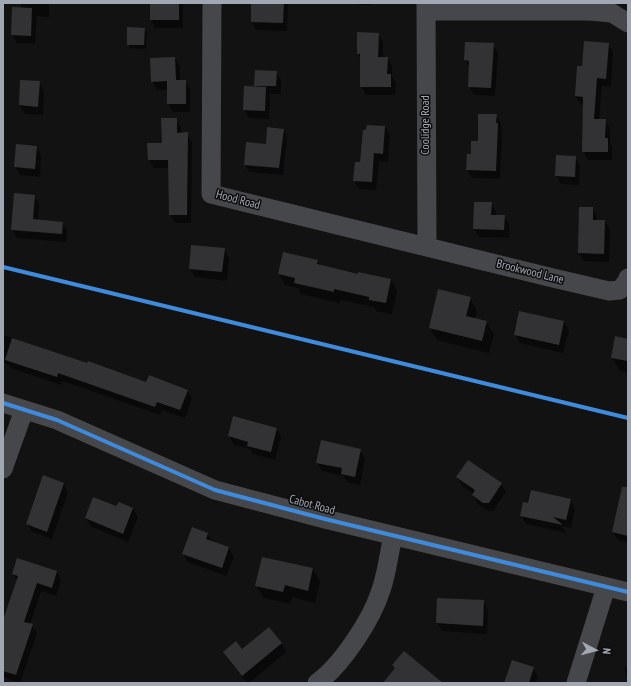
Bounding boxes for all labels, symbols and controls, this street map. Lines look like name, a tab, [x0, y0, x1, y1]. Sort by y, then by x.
street label: Coolidge Road	[419, 95, 433, 155]
street label: Hood Road	[214, 187, 262, 213]
street label: Brookwood Lane	[495, 257, 565, 287]
street label: Cabot Road	[288, 492, 336, 518]
north arrow	[575, 630, 615, 670]
text: N	[600, 648, 614, 655]

